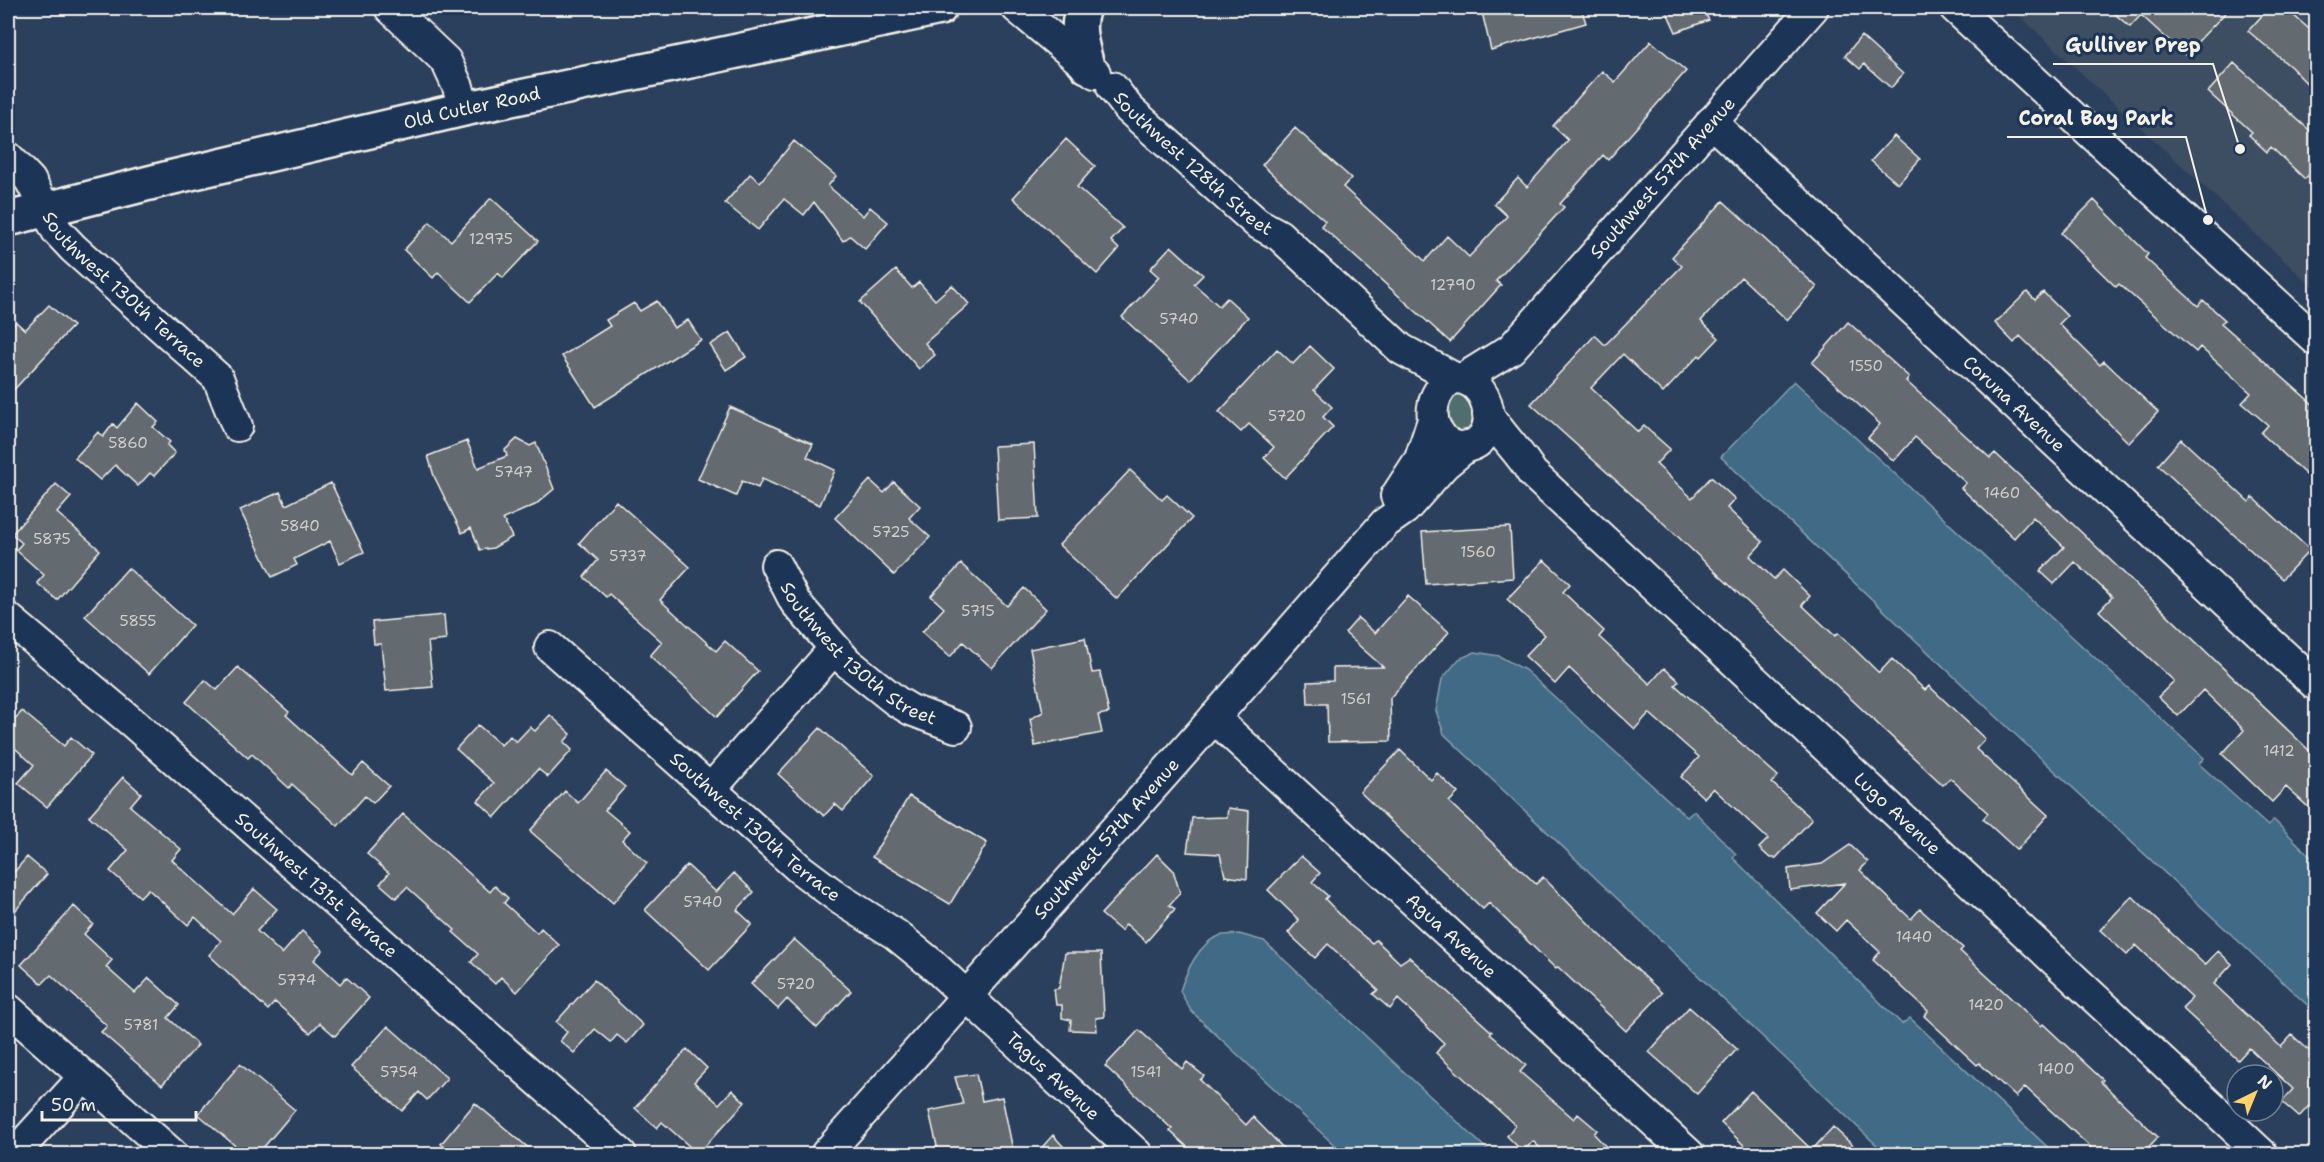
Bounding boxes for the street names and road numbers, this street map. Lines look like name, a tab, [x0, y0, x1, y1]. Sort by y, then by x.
street label: Old Cutler Road	[401, 81, 542, 135]
street label: Southwest 128th Street	[1108, 87, 1277, 241]
street label: Southwest 57th Avenue	[1585, 92, 1741, 264]
street label: Southwest 130th Terrace	[37, 207, 211, 373]
street label: Coruna Avenue	[1958, 350, 2070, 458]
street label: Southwest 130th Street	[775, 578, 940, 731]
street label: Southwest 130th Terrace	[665, 747, 845, 907]
street label: Southwest 57th Avenue	[1028, 753, 1185, 925]
street label: Lugo Avenue	[1848, 767, 1946, 860]
street label: Southwest 131st Terrace	[230, 807, 403, 963]
street label: Agua Avenue	[1401, 888, 1502, 984]
street label: Tagus Avenue	[1001, 1027, 1105, 1125]

